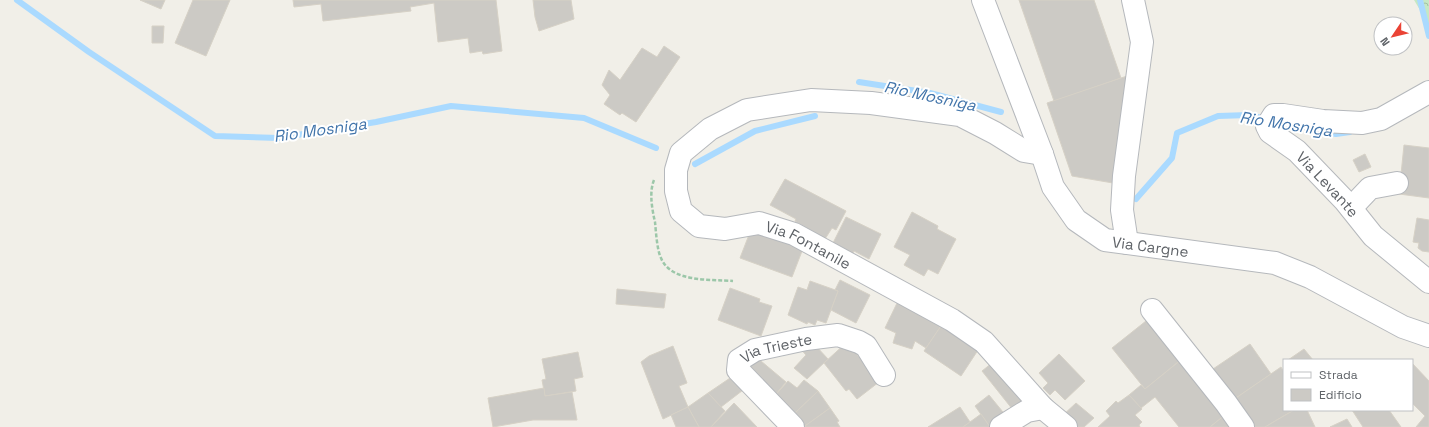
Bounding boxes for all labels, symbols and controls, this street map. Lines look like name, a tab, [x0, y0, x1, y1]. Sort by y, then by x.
north arrow	[1373, 16, 1413, 56]
text: N	[1377, 35, 1393, 49]
water label: Rio Mosniga	[882, 76, 979, 116]
water label: Rio Mosniga	[1238, 106, 1335, 142]
water label: Rio Mosniga	[272, 113, 368, 147]
street label: Via Levante	[1293, 147, 1363, 221]
street label: Via Fontanile	[763, 216, 854, 273]
street label: Via Cargne	[1111, 232, 1190, 261]
street label: Via Trieste	[736, 329, 813, 367]
legend	[1283, 359, 1413, 411]
text: Strada	[1319, 367, 1358, 383]
text: Edificio	[1319, 387, 1362, 403]

